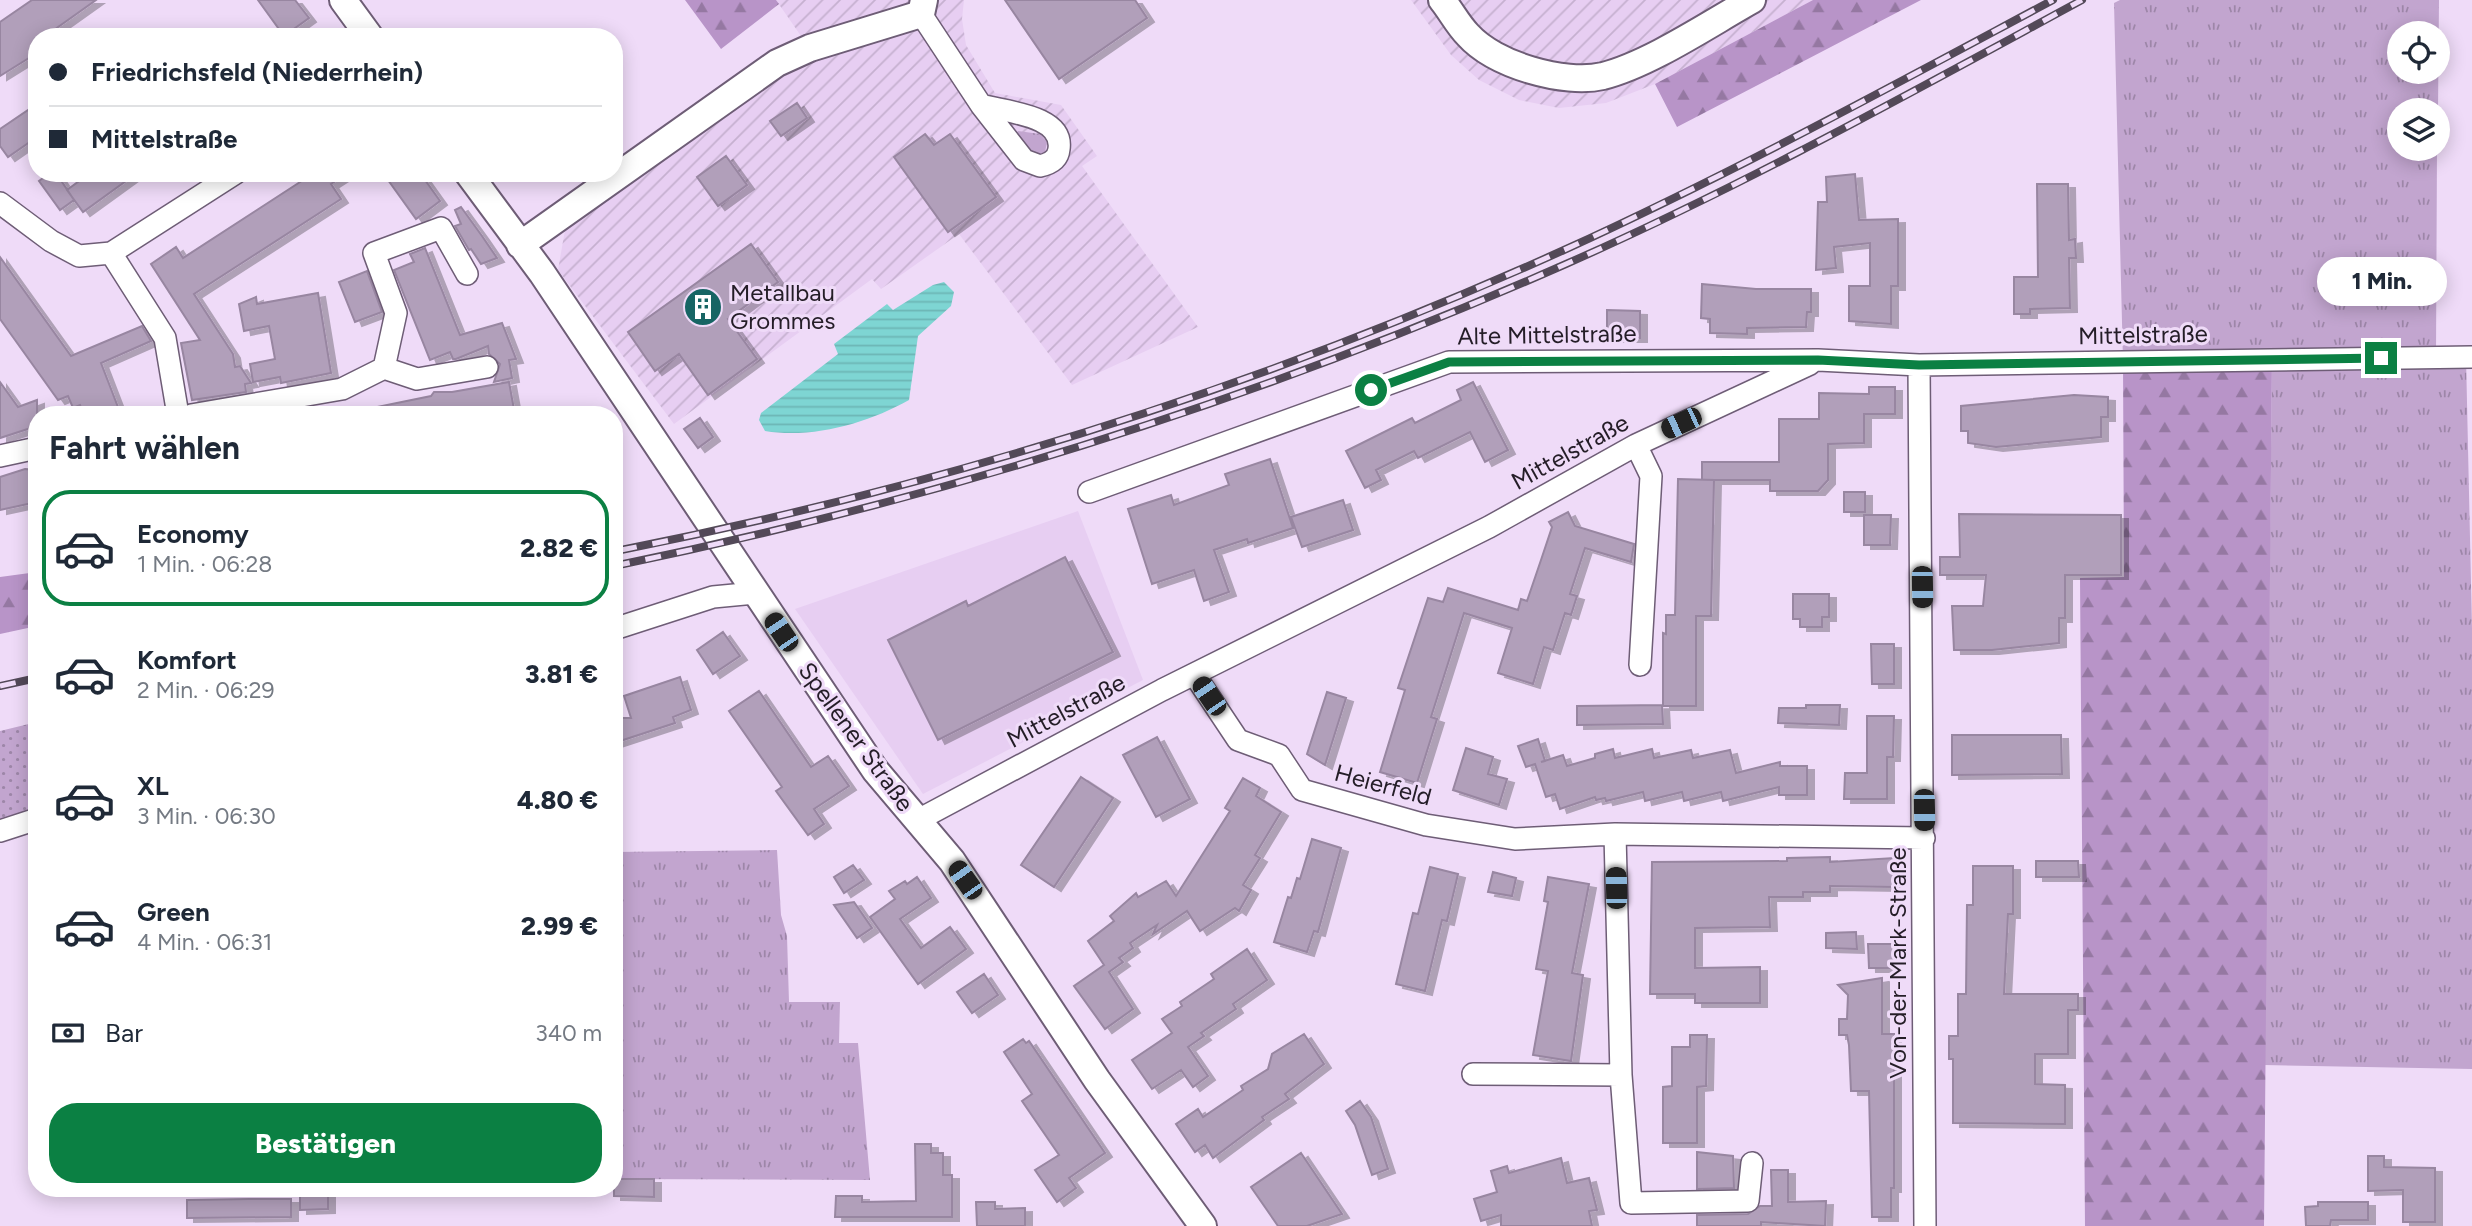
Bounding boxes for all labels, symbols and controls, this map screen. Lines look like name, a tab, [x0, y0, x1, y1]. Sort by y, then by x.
map controls	[2387, 21, 2450, 161]
button: locate	[2387, 21, 2450, 84]
text: Friedrichsfeld (Niederrhein)	[91, 56, 423, 88]
button: layers	[2387, 98, 2450, 161]
text: Mittelstraße	[91, 123, 238, 155]
callout: 1 Min.	[2316, 256, 2446, 306]
text: 1 Min.	[2352, 267, 2412, 295]
place label: Metallbau Grommes	[730, 278, 835, 335]
building icon: Metallbau Grommes	[682, 286, 724, 328]
street label: Alte Mittelstraße	[1457, 318, 1637, 351]
street label: Mittelstraße	[2078, 319, 2208, 350]
route end	[2365, 342, 2397, 374]
route start	[1355, 374, 1387, 406]
car	[1658, 405, 1705, 441]
street label: Mittelstraße	[1506, 407, 1633, 496]
text: Fahrt wählen	[49, 429, 240, 467]
icon: car	[53, 517, 116, 580]
text: Economy	[137, 518, 249, 550]
text: 2.82 €	[520, 532, 598, 564]
text: 1 Min. · 06:28	[137, 550, 272, 578]
car	[1912, 566, 1933, 608]
car	[761, 609, 802, 655]
icon: car	[53, 643, 116, 706]
text: Komfort	[137, 644, 237, 676]
street label: Spellener Straße	[793, 657, 920, 817]
text: 3.81 €	[525, 658, 598, 690]
street label: Mittelstraße	[1002, 667, 1130, 754]
car	[1189, 673, 1230, 719]
text: 2 Min. · 06:29	[137, 676, 275, 704]
street label: Heierfeld	[1331, 758, 1435, 811]
icon: car	[53, 769, 116, 832]
text: XL	[137, 770, 169, 802]
text: 4.80 €	[517, 784, 598, 816]
car	[1914, 789, 1935, 831]
text: 3 Min. · 06:30	[137, 802, 276, 830]
street label: Von-der-Mark-Straße	[1883, 847, 1912, 1079]
car	[945, 857, 986, 903]
car	[1606, 867, 1627, 909]
icon: car	[53, 895, 116, 958]
text: Green	[137, 896, 210, 928]
text: 2.99 €	[521, 910, 598, 942]
text: 4 Min. · 06:31	[137, 928, 272, 956]
icon: cash	[49, 1014, 87, 1052]
text: Bar	[105, 1017, 143, 1049]
text: 340 m	[535, 1019, 602, 1047]
button: Bestätigen	[49, 1103, 602, 1183]

